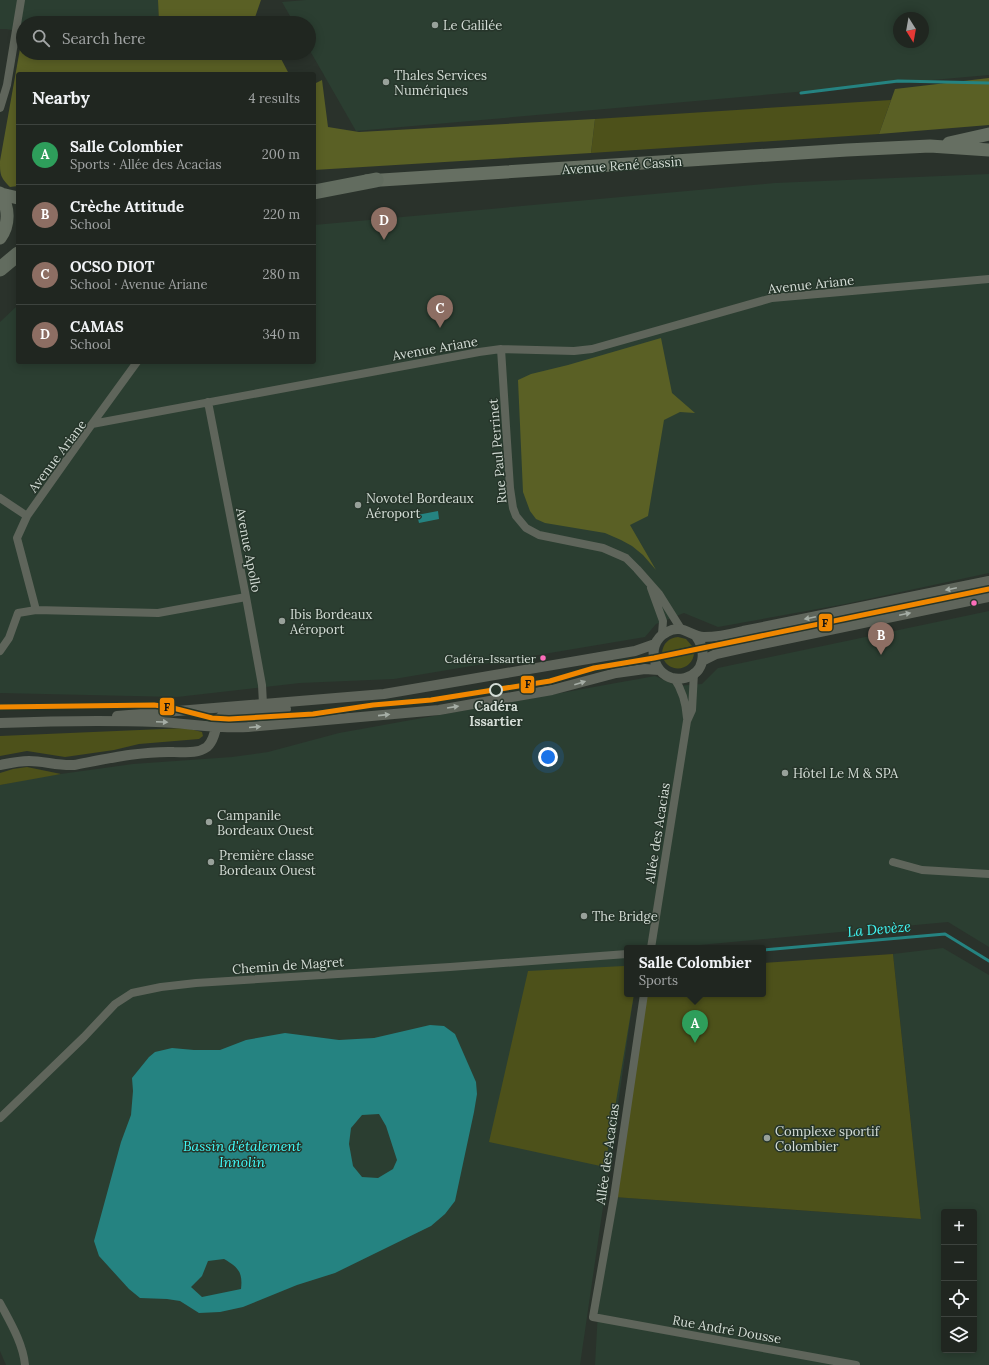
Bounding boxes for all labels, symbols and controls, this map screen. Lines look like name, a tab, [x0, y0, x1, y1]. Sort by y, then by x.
north arrow	[893, 12, 929, 48]
search box	[16, 16, 316, 60]
place label: Le Galilée	[443, 17, 502, 34]
marker: Le Galilée	[430, 20, 440, 30]
icon: search	[30, 27, 52, 49]
text: Search here	[62, 29, 145, 48]
place label: Thales Services Numériques	[394, 67, 487, 99]
marker: Thales Services Numériques	[381, 77, 391, 87]
text: Nearby	[32, 87, 90, 109]
text: 4 results	[249, 90, 300, 107]
text: Salle Colombier	[70, 137, 183, 156]
text: A	[41, 146, 49, 163]
text: 200 m	[262, 146, 300, 163]
street label: Avenue René Cassin	[560, 153, 683, 178]
text: Sports · Allée des Acacias	[70, 156, 221, 173]
text: Crèche Attitude	[70, 197, 184, 216]
text: B	[41, 206, 49, 223]
text: 220 m	[263, 206, 300, 223]
pin: D	[371, 207, 397, 240]
text: School	[70, 216, 111, 233]
text: OCSO DIOT	[70, 257, 154, 276]
text: C	[41, 266, 49, 283]
text: 280 m	[263, 266, 300, 283]
street label: Avenue Ariane	[766, 272, 855, 298]
text: School · Avenue Ariane	[70, 276, 208, 293]
pin: C	[427, 295, 453, 328]
text: CAMAS	[70, 317, 124, 336]
text: D	[40, 326, 50, 343]
text: 340 m	[263, 326, 300, 343]
street label: Avenue Ariane	[390, 333, 479, 365]
text: School	[70, 336, 111, 353]
street label: Rue Paul Perrinet	[484, 398, 511, 504]
street label: Avenue Ariane	[24, 417, 90, 497]
place label: Novotel Bordeaux Aéroport	[365, 490, 474, 522]
marker: Novotel Bordeaux Aéroport	[353, 500, 363, 510]
street label: Avenue Apollo	[232, 505, 265, 594]
one-way arrow	[945, 586, 957, 592]
unlabelled marker	[969, 598, 979, 608]
place label: Ibis Bordeaux Aéroport	[289, 606, 372, 638]
one-way arrow	[899, 611, 911, 617]
line badge: F	[818, 613, 833, 632]
one-way arrow	[804, 615, 816, 621]
marker: Ibis Bordeaux Aéroport	[277, 616, 287, 626]
text: F	[822, 616, 829, 630]
pin: B	[868, 622, 894, 655]
place label: Cadéra-Issartier	[445, 651, 537, 666]
marker: Cadéra-Issartier	[538, 653, 548, 663]
line badge: F	[520, 675, 535, 694]
text: F	[525, 677, 532, 691]
one-way arrow	[574, 680, 586, 686]
marker: Cadéra Issartier	[489, 683, 503, 697]
line badge: F	[159, 697, 175, 716]
place label: Cadéra Issartier	[469, 698, 523, 730]
text: F	[164, 700, 171, 714]
one-way arrow	[447, 704, 459, 710]
one-way arrow	[378, 712, 390, 719]
one-way arrow	[156, 719, 168, 726]
one-way arrow	[249, 723, 261, 730]
your location	[538, 747, 558, 767]
place label: Hôtel Le M & SPA	[793, 765, 899, 782]
marker: Hôtel Le M & SPA	[780, 768, 790, 778]
street label: Allée des Acacias	[641, 781, 674, 886]
place label: Campanile Bordeaux Ouest	[217, 807, 314, 839]
marker: Campanile Bordeaux Ouest	[204, 817, 214, 827]
place label: Première classe Bordeaux Ouest	[219, 847, 316, 879]
marker: Première classe Bordeaux Ouest	[206, 857, 216, 867]
place label: The Bridge	[592, 908, 658, 925]
marker: The Bridge	[579, 911, 589, 921]
water label: La Devèze	[846, 917, 912, 941]
popup	[624, 945, 766, 997]
street label: Chemin de Magret	[232, 953, 345, 978]
text: Salle Colombier	[639, 953, 751, 972]
text: Sports	[639, 972, 678, 989]
pin: A	[682, 1010, 708, 1043]
street label: Allée des Acacias	[592, 1102, 623, 1207]
place label: Complexe sportif Colombier	[775, 1123, 881, 1155]
marker: Complexe sportif Colombier	[762, 1133, 772, 1143]
water label: Bassin d'étalement Innolin	[183, 1137, 302, 1171]
map controls	[941, 1209, 977, 1353]
button: +	[941, 1209, 977, 1245]
button: −	[941, 1245, 977, 1281]
button: locate	[941, 1281, 977, 1317]
street label: Rue André Dousse	[671, 1312, 783, 1347]
button: layers	[941, 1317, 977, 1353]

